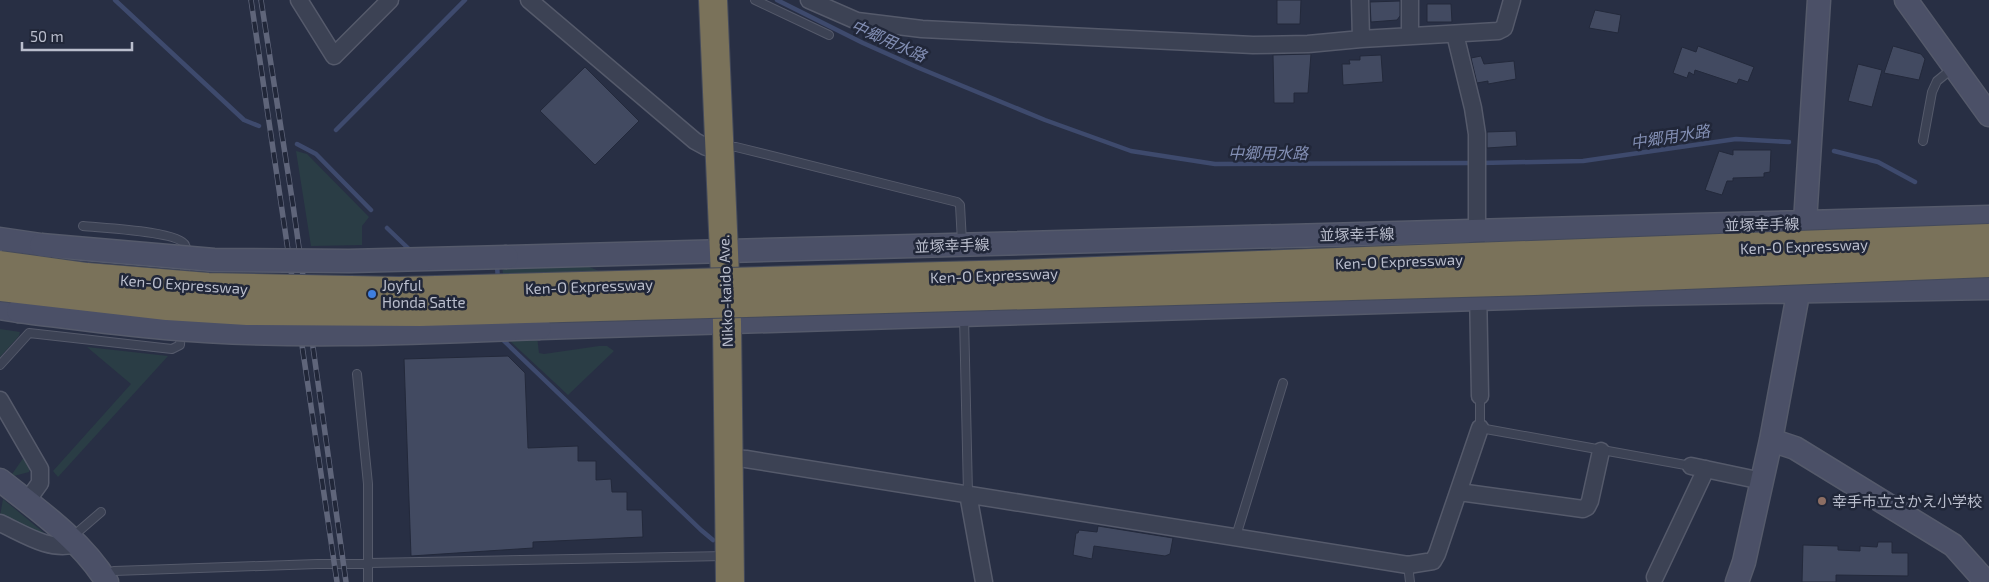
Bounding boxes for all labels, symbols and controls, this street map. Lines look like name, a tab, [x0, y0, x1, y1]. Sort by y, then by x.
water label: 中郷用水路	[849, 15, 931, 66]
scale bar	[22, 20, 132, 52]
text: 50 m	[30, 27, 64, 45]
water label: 中郷用水路	[1629, 120, 1713, 152]
water label: 中郷用水路	[1228, 143, 1310, 162]
street label: 並塚幸手線	[1724, 214, 1800, 234]
street label: 並塚幸手線	[1319, 224, 1395, 244]
street label: Nikko-kaido Ave.	[714, 234, 736, 348]
street label: 並塚幸手線	[914, 235, 990, 255]
street label: Ken-O Expressway	[1740, 235, 1868, 257]
street label: Ken-O Expressway	[1335, 250, 1463, 272]
street label: Ken-O Expressway	[930, 264, 1058, 286]
street label: Ken-O Expressway	[119, 271, 249, 297]
street label: Ken-O Expressway	[525, 275, 653, 297]
place label: Joyful Honda Satte	[382, 276, 466, 311]
marker: Joyful Honda Satte	[366, 288, 378, 300]
place label: 幸手市立さかえ小学校	[1832, 492, 1982, 510]
marker: 幸手市立さかえ小学校	[1816, 495, 1828, 507]

